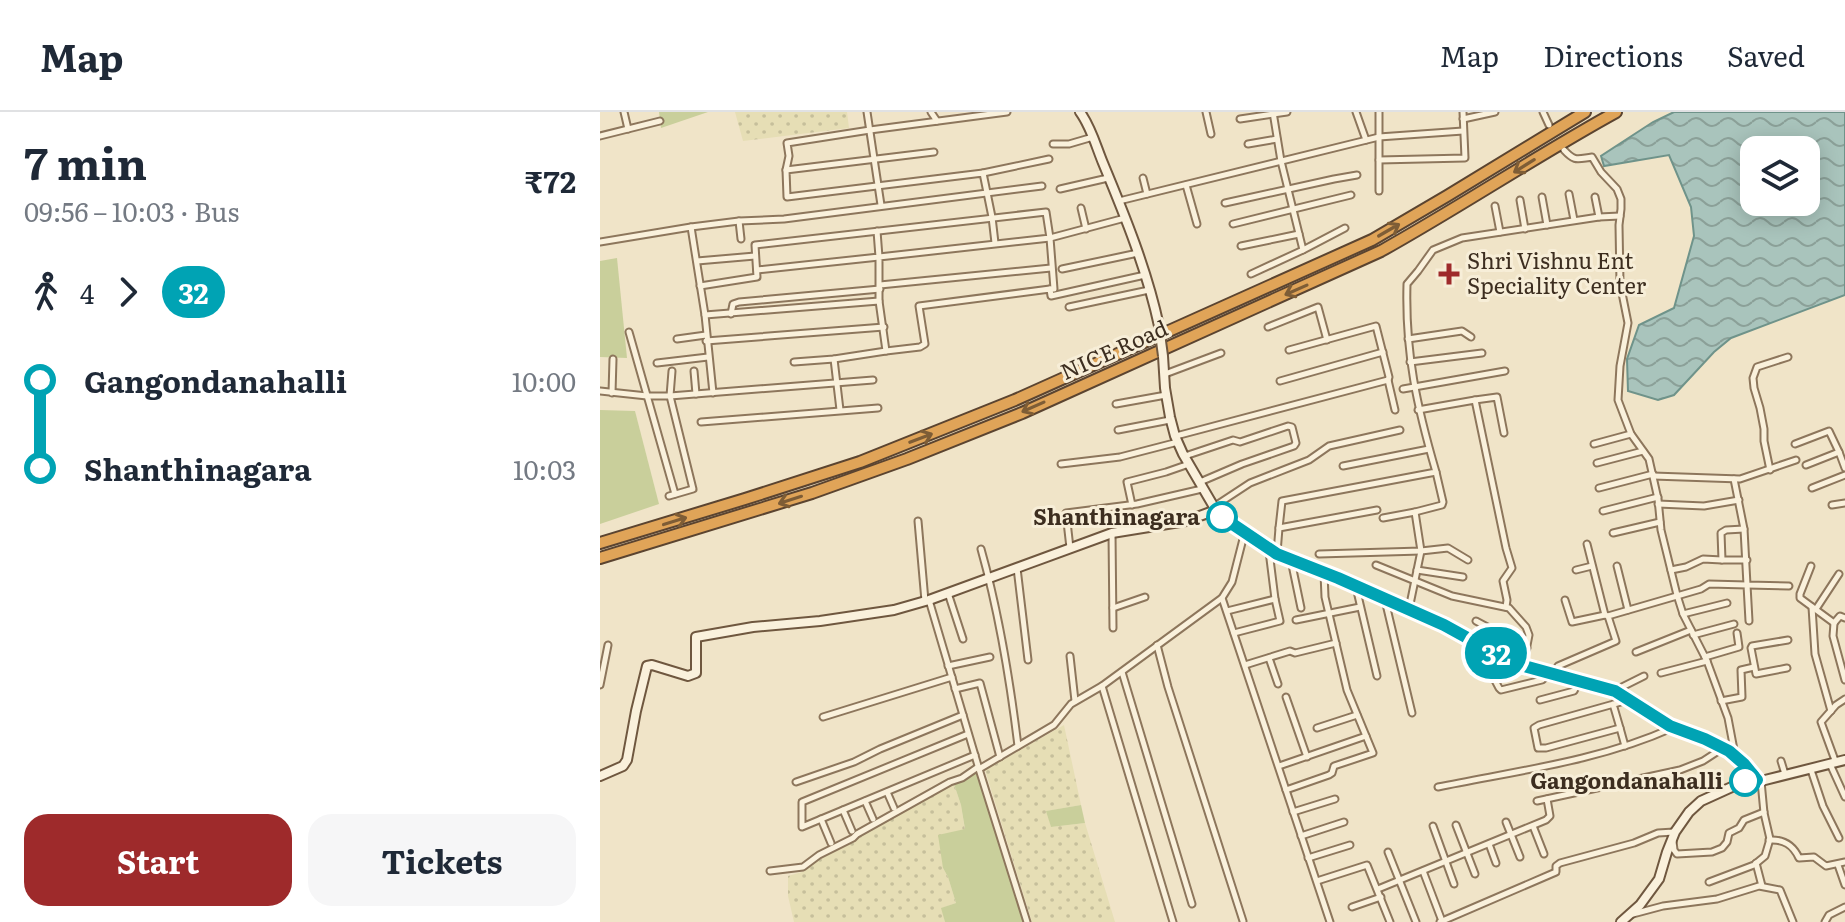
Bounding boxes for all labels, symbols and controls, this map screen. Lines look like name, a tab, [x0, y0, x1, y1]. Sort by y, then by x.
text: Map	[40, 27, 124, 84]
text: Map	[1440, 34, 1499, 76]
text: Directions	[1543, 34, 1683, 76]
text: Saved	[1727, 34, 1805, 76]
text: 7 min	[24, 128, 147, 194]
map controls	[1740, 136, 1820, 216]
button: layers	[1740, 136, 1820, 216]
text: ₹72	[525, 158, 576, 202]
one-way arrow	[1513, 158, 1536, 174]
text: 09:56 – 10:03 · Bus	[24, 191, 239, 230]
one-way arrow	[1377, 222, 1400, 238]
place label: Shri Vishnu Ent Speciality Center	[1467, 243, 1647, 301]
marker: Shri Vishnu Ent Speciality Center	[1438, 263, 1460, 285]
icon: walk	[24, 270, 68, 314]
icon: forward	[106, 270, 150, 314]
text: 32	[178, 271, 209, 313]
text: 4	[80, 273, 94, 312]
one-way arrow	[1285, 283, 1309, 298]
street label: NICE Road	[1054, 310, 1172, 387]
text: Gangondanahalli	[84, 358, 347, 402]
text: 10:00	[512, 361, 576, 400]
one-way arrow	[1021, 401, 1046, 416]
one-way arrow	[908, 430, 933, 444]
text: Shanthinagara	[84, 446, 312, 490]
text: 10:03	[513, 449, 576, 488]
one-way arrow	[778, 493, 803, 508]
place label: Shanthinagara	[1033, 499, 1200, 532]
marker: Shanthinagara	[1207, 502, 1237, 532]
one-way arrow	[661, 513, 687, 528]
line badge: 32	[1460, 627, 1532, 679]
text: 32	[1481, 632, 1511, 674]
place label: Gangondanahalli	[1530, 763, 1723, 796]
marker: Gangondanahalli	[1730, 766, 1760, 796]
button: Start	[24, 814, 292, 906]
button: Tickets	[308, 814, 576, 906]

